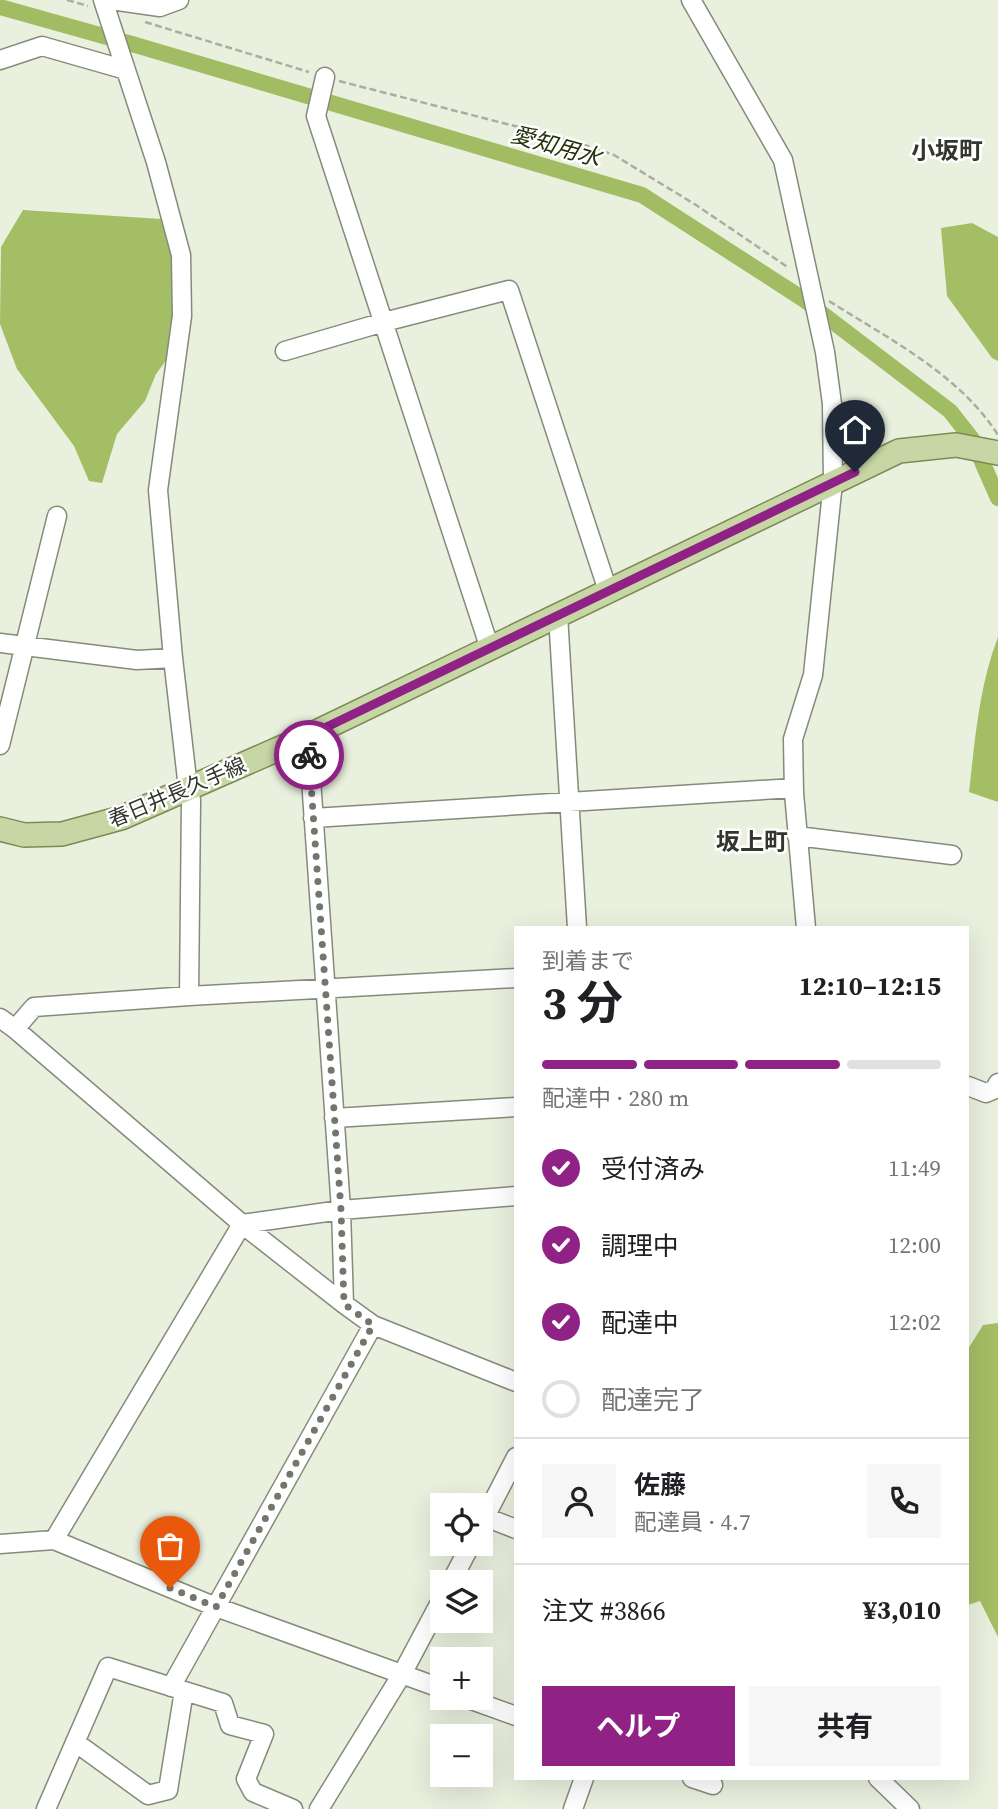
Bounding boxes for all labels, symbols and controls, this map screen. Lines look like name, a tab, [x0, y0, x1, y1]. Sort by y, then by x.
water label: 愛知用水	[507, 118, 608, 175]
district label: 小坂町	[911, 134, 983, 167]
pin	[825, 400, 885, 472]
icon: home	[836, 411, 874, 449]
courier	[274, 720, 344, 790]
icon: bike	[290, 736, 328, 774]
street label: 春日井長久手線	[104, 750, 250, 834]
district label: 坂上町	[716, 825, 788, 858]
text: 到着まで	[542, 945, 634, 977]
text: 12:10–12:15	[799, 968, 941, 1004]
text: 3 分	[542, 971, 623, 1034]
text: 配達中 · 280 m	[542, 1082, 689, 1114]
icon: check	[542, 1149, 580, 1187]
text: 受付済み	[601, 1151, 705, 1187]
text: 11:49	[888, 1152, 941, 1184]
icon: check	[542, 1226, 580, 1264]
text: 調理中	[601, 1228, 679, 1264]
text: 12:00	[888, 1229, 941, 1261]
icon: check	[542, 1303, 580, 1341]
text: 配達中	[601, 1305, 679, 1341]
text: 12:02	[888, 1306, 941, 1338]
text: 配達完了	[601, 1382, 705, 1418]
button: person	[542, 1464, 616, 1538]
button: phone	[867, 1464, 941, 1538]
text: 佐藤	[634, 1467, 686, 1503]
map controls	[430, 1493, 493, 1787]
button: locate	[430, 1493, 493, 1556]
text: 配達員 · 4.7	[634, 1506, 751, 1538]
pin	[140, 1516, 200, 1588]
icon: bag	[151, 1527, 189, 1565]
button: layers	[430, 1570, 493, 1633]
text: ¥3,010	[863, 1592, 941, 1628]
text: 注文 #3866	[542, 1593, 666, 1629]
button: +	[430, 1647, 493, 1710]
button: ヘルプ	[542, 1686, 735, 1766]
button: 共有	[749, 1686, 941, 1766]
button: −	[430, 1724, 493, 1787]

